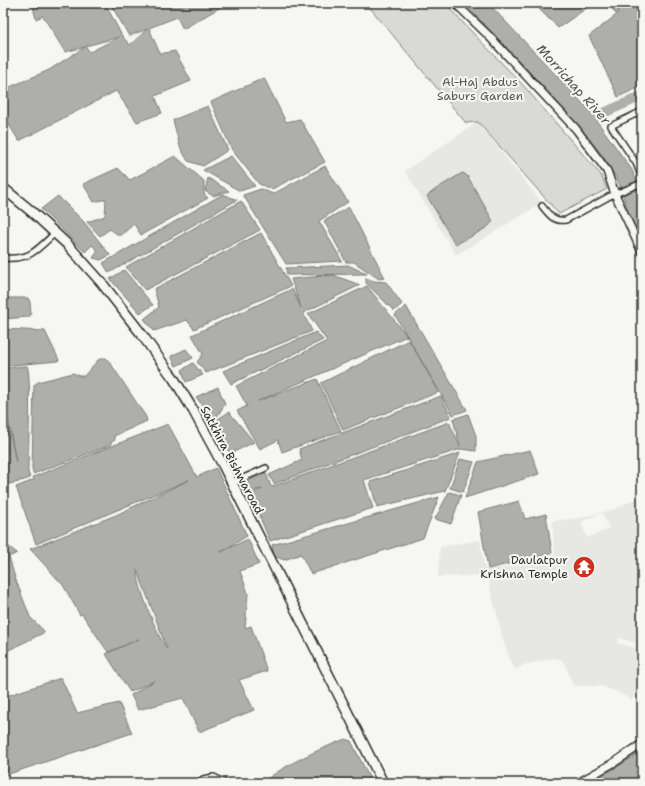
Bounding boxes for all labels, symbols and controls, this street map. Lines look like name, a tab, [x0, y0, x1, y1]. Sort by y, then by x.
water label: Morrichap River	[533, 41, 615, 129]
park label: Al-Haj Abdus Saburs Garden	[437, 74, 523, 104]
street label: Satkhira Bishwaroad	[197, 403, 268, 517]
place label: Daulatpur Krishna Temple	[480, 552, 568, 582]
temple icon: Daulatpur Krishna Temple	[571, 554, 597, 580]

